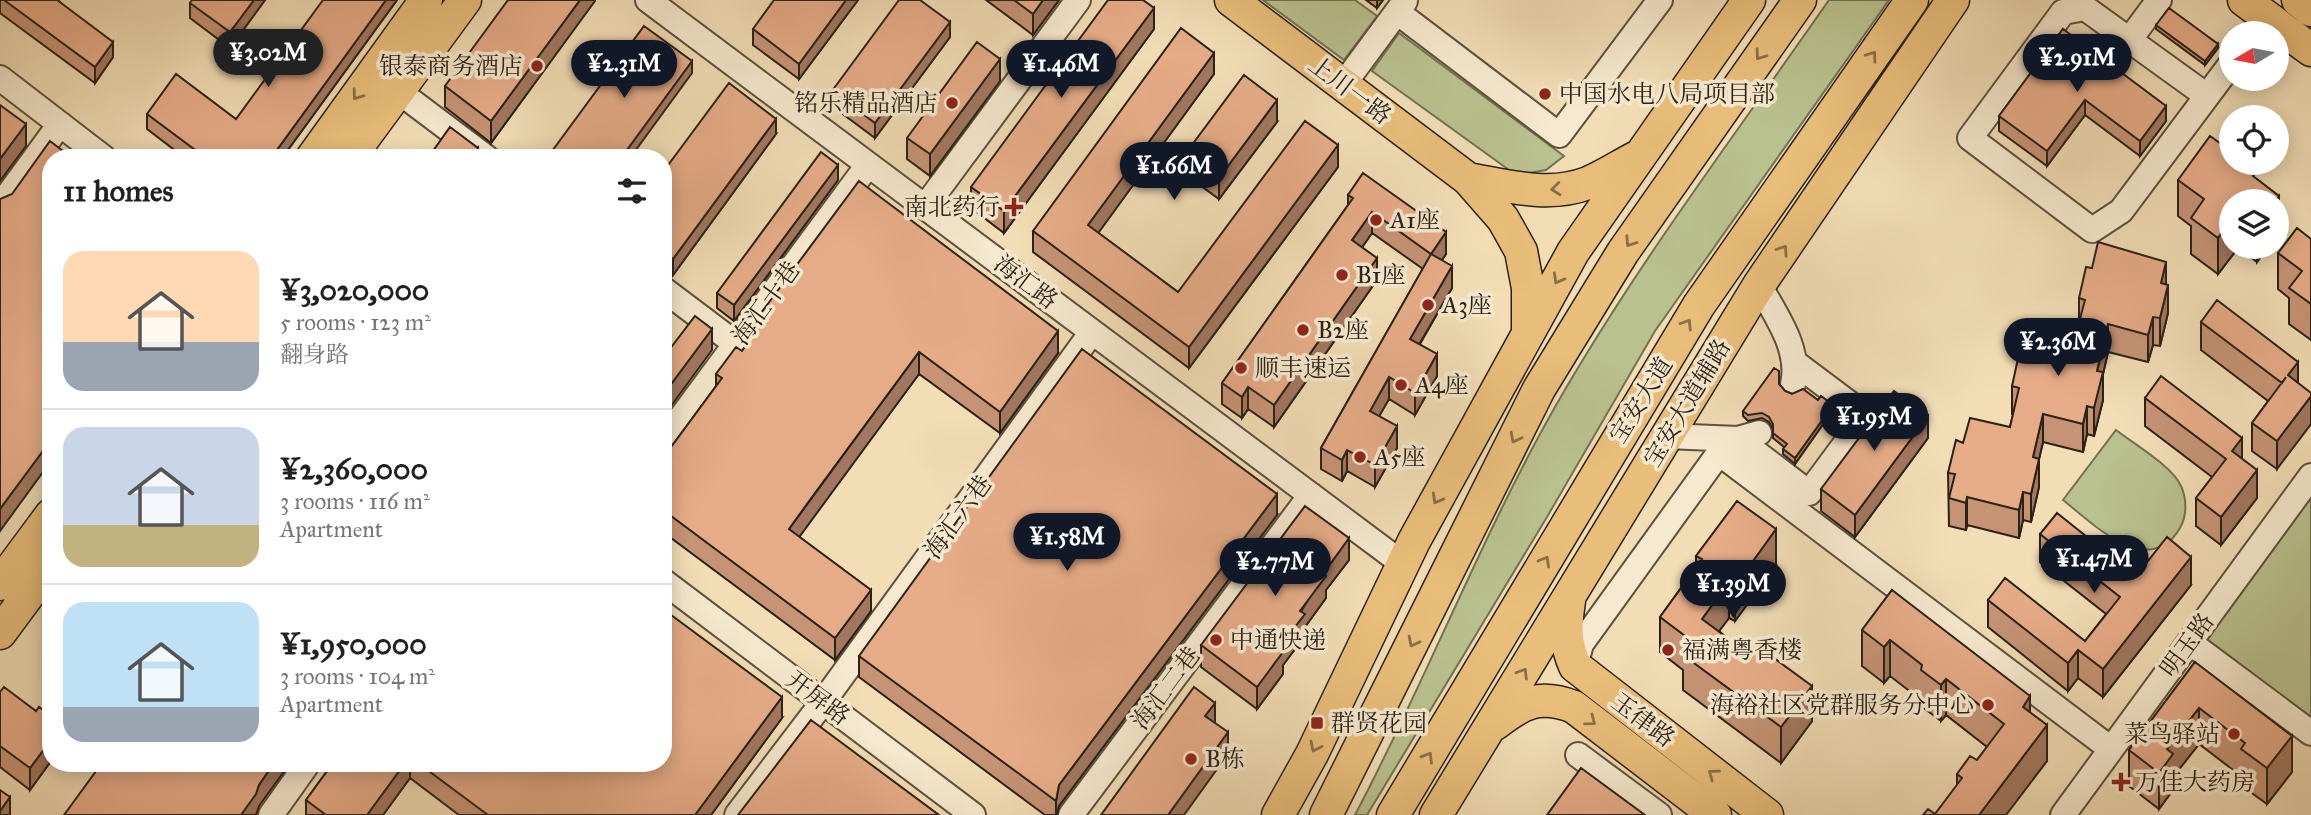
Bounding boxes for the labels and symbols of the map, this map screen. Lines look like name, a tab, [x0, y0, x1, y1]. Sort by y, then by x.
north arrow	[2219, 21, 2289, 91]
pin: ¥3.02M	[211, 29, 325, 89]
pin: ¥2.91M	[2020, 34, 2134, 94]
pin: ¥2.31M	[567, 41, 681, 100]
pin: ¥1.46M	[1004, 41, 1118, 100]
one-way arrow	[1756, 47, 1768, 60]
street label: 上川一路	[1303, 49, 1397, 131]
place label: 银泰商务酒店	[379, 51, 523, 81]
one-way arrow	[1864, 51, 1876, 64]
marker: 银泰商务酒店	[529, 58, 545, 74]
place label: 中国水电八局项目部	[1559, 79, 1775, 109]
marker: 中国水电八局项目部	[1537, 86, 1553, 102]
one-way arrow	[353, 87, 365, 100]
place label: 铭乐精品酒店	[794, 88, 938, 118]
marker: 铭乐精品酒店	[944, 95, 960, 111]
pin: ¥1.66M	[1117, 142, 1231, 202]
one-way arrow	[1550, 181, 1562, 196]
place label: 南北药行	[904, 192, 1000, 222]
marker: 南北药行	[1006, 199, 1022, 215]
place label: A1座	[1389, 205, 1440, 235]
marker: A1座	[1368, 212, 1384, 228]
one-way arrow	[1625, 235, 1638, 248]
one-way arrow	[1775, 245, 1787, 258]
street label: 海汇路	[988, 248, 1064, 316]
street label: 海汇十巷	[726, 255, 806, 351]
place label: B1座	[1356, 260, 1405, 290]
marker: B1座	[1334, 267, 1350, 283]
one-way arrow	[1553, 271, 1567, 284]
place label: A3座	[1441, 290, 1492, 320]
marker: A3座	[1420, 297, 1436, 313]
place label: B2座	[1317, 315, 1369, 345]
pin: ¥2.36M	[2001, 318, 2115, 378]
one-way arrow	[1679, 319, 1692, 332]
marker: B2座	[1295, 322, 1311, 338]
street label: 宝安大道辅路	[1637, 334, 1737, 472]
street label: 宝安大道	[1603, 351, 1679, 449]
place label: 顺丰速运	[1255, 353, 1351, 383]
marker: 顺丰速运	[1233, 360, 1249, 376]
place label: A4座	[1414, 370, 1469, 400]
marker: A4座	[1393, 377, 1409, 393]
pin: ¥1.95M	[1817, 393, 1931, 453]
one-way arrow	[1509, 431, 1523, 443]
place label: A5座	[1373, 442, 1425, 472]
marker: A5座	[1352, 449, 1368, 465]
street label: 海汇六巷	[918, 469, 998, 565]
one-way arrow	[1432, 492, 1445, 505]
pin: ¥1.58M	[1010, 514, 1124, 573]
pin: ¥1.47M	[2037, 536, 2151, 595]
pin: ¥2.77M	[1218, 538, 1332, 598]
one-way arrow	[1537, 556, 1550, 569]
pin: ¥1.39M	[1676, 560, 1790, 620]
street label: 明玉路	[2154, 607, 2220, 683]
place label: 中通快递	[1230, 625, 1326, 655]
marker: 中通快递	[1208, 632, 1224, 648]
one-way arrow	[1407, 635, 1421, 647]
place label: 福满粤香楼	[1682, 635, 1802, 665]
street label: 海汇二巷	[1125, 641, 1207, 735]
marker: 福满粤香楼	[1660, 642, 1676, 658]
street label: 开屏路	[780, 664, 856, 732]
one-way arrow	[1514, 668, 1527, 681]
street label: 玉律路	[1605, 686, 1681, 754]
place label: 海裕社区党群服务分中心	[1710, 690, 1974, 720]
marker: 海裕社区党群服务分中心	[1980, 697, 1996, 713]
place label: 群贤花园	[1331, 708, 1427, 738]
one-way arrow	[1583, 712, 1596, 725]
marker: 群贤花园	[1309, 715, 1325, 731]
place label: 菜鸟驿站	[2124, 719, 2220, 749]
marker: 菜鸟驿站	[2226, 726, 2242, 742]
one-way arrow	[1309, 740, 1323, 752]
place label: B栋	[1205, 744, 1245, 774]
marker: B栋	[1183, 751, 1199, 767]
one-way arrow	[1420, 751, 1433, 764]
place label: 万佳大药房	[2135, 767, 2255, 797]
one-way arrow	[1708, 769, 1721, 782]
marker: 万佳大药房	[2113, 774, 2129, 790]

